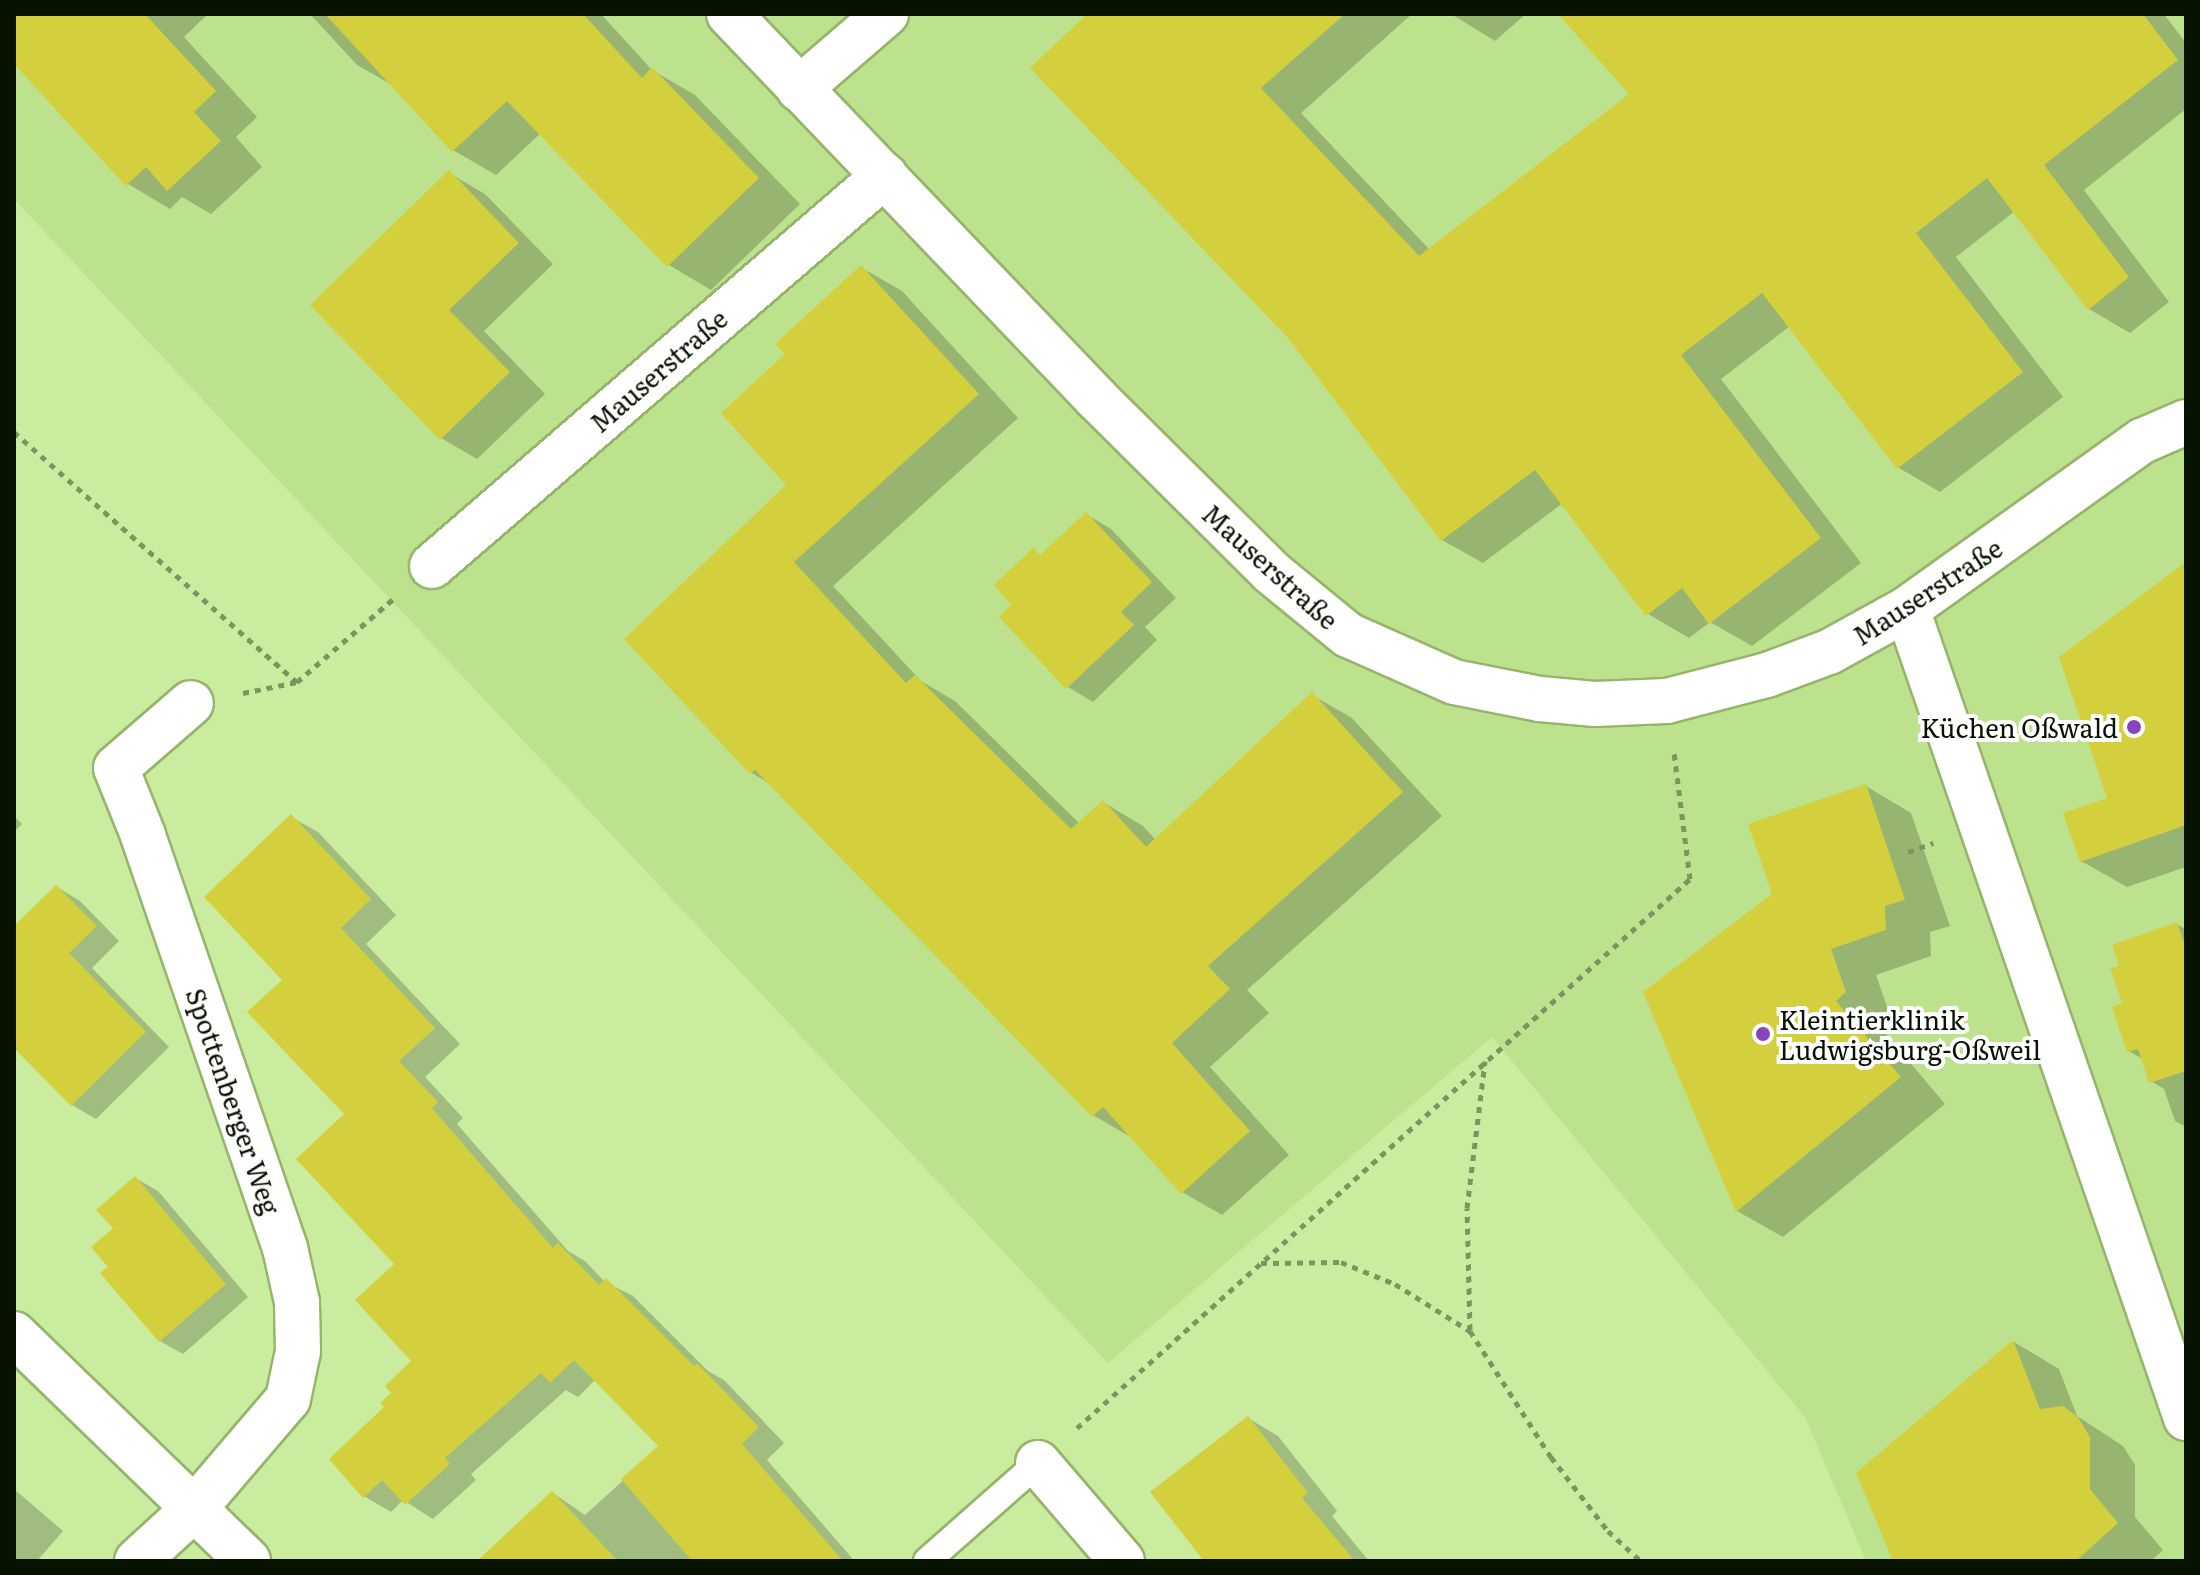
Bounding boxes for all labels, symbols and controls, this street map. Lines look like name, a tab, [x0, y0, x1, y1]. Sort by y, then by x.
street label: Mauserstraße	[583, 302, 733, 438]
street label: Mauserstraße	[1197, 497, 1345, 635]
street label: Mauserstraße	[1847, 531, 2007, 651]
place label: Küchen Oßwald	[1921, 711, 2118, 743]
marker: Küchen Oßwald	[2125, 718, 2143, 736]
street label: Spottenberger Weg	[181, 984, 287, 1218]
place label: Kleintierklinik Ludwigsburg-Oßweil	[1779, 1003, 2041, 1064]
marker: Kleintierklinik Ludwigsburg-Oßweil	[1754, 1025, 1772, 1043]

